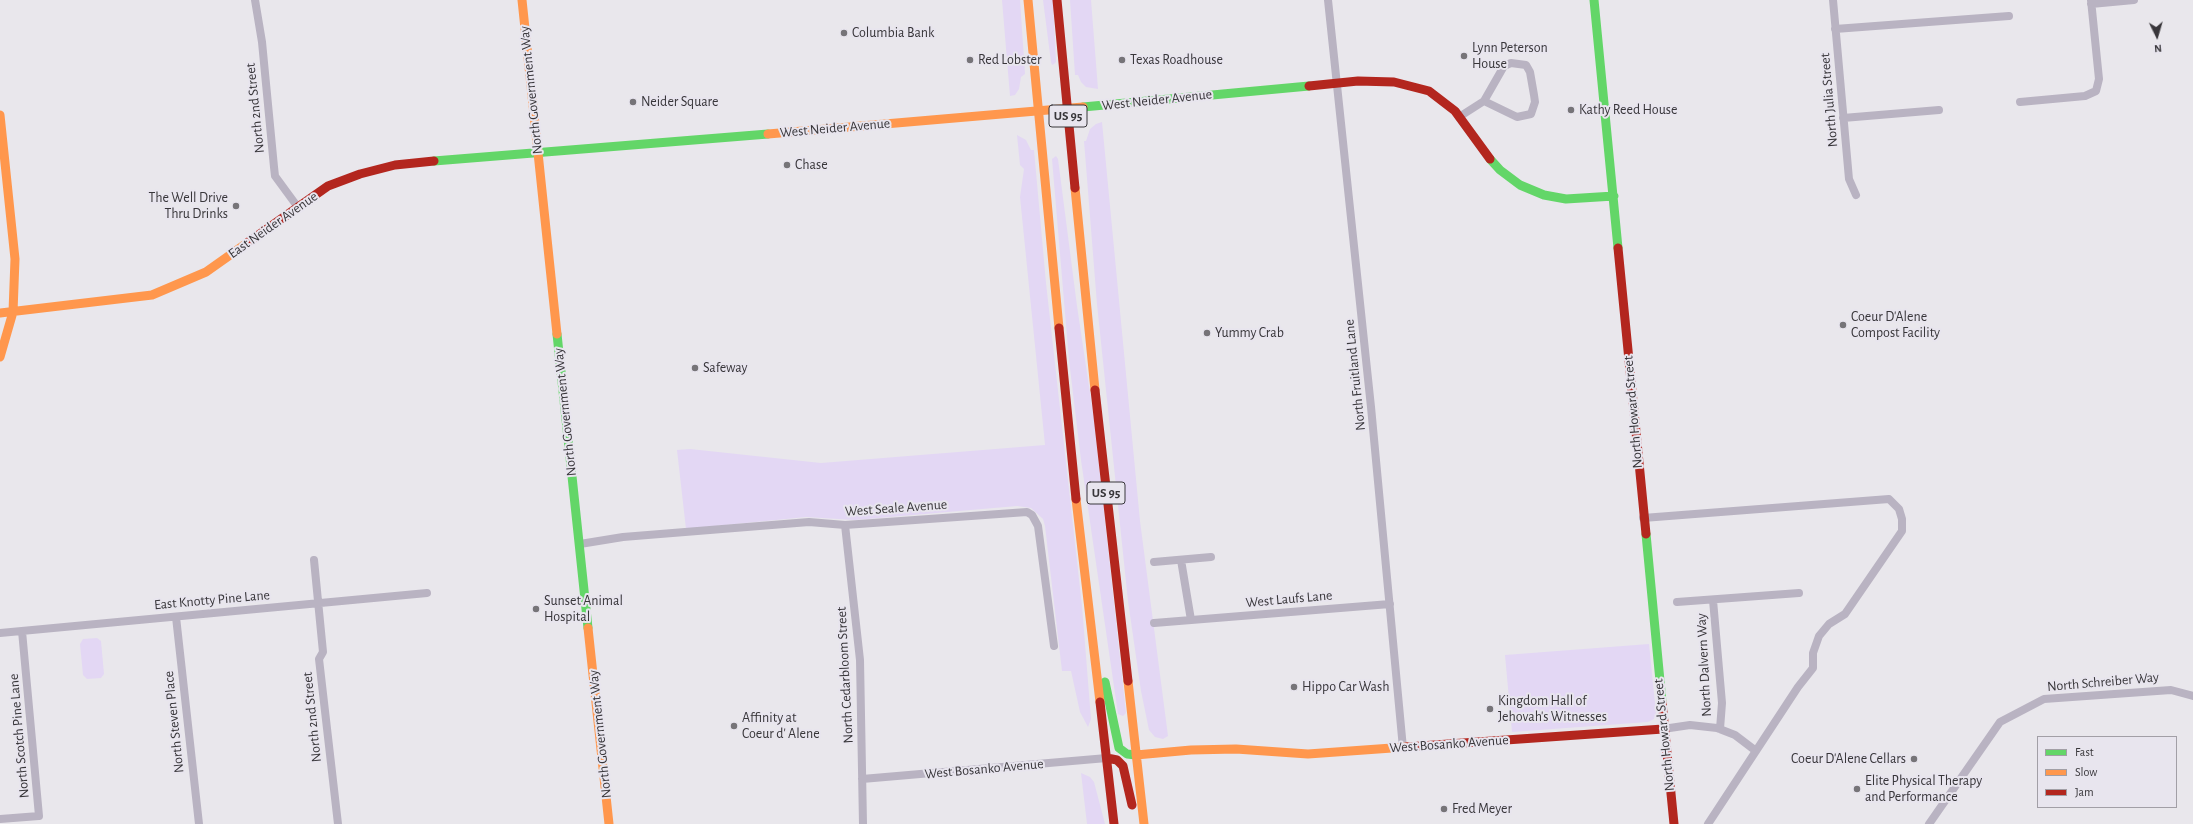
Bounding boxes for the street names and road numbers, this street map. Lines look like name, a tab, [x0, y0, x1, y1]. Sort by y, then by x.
street label: North Government Way	[516, 25, 546, 155]
street label: North Julia Street	[1817, 52, 1841, 148]
street label: North 2nd Street	[242, 62, 268, 154]
street label: West Neider Avenue	[1101, 86, 1213, 114]
road number: US 95	[1049, 105, 1087, 127]
street label: West Neider Avenue	[779, 115, 891, 141]
street label: East Neider Avenue	[225, 188, 321, 262]
street label: North Fruitland Lane	[1341, 318, 1369, 432]
street label: North Government Way	[550, 347, 580, 477]
street label: North Howard Street	[1620, 355, 1646, 469]
road number: US 95	[1087, 482, 1125, 504]
street label: West Seale Avenue	[844, 496, 948, 520]
street label: East Knotty Pine Lane	[153, 587, 271, 613]
street label: West Laufs Lane	[1245, 587, 1333, 611]
street label: North Cedarbloom Street	[833, 606, 857, 744]
street label: North Dalvern Way	[1693, 613, 1715, 717]
street label: North Government Way	[585, 669, 615, 799]
street label: North Schreiber Way	[2046, 669, 2160, 695]
street label: North Steven Place	[160, 670, 188, 774]
street label: North 2nd Street	[299, 671, 325, 763]
street label: North Scotch Pine Lane	[5, 673, 33, 799]
street label: North Howard Street	[1650, 678, 1678, 792]
street label: West Bosanko Avenue	[1389, 731, 1509, 757]
street label: West Bosanko Avenue	[924, 755, 1044, 783]

